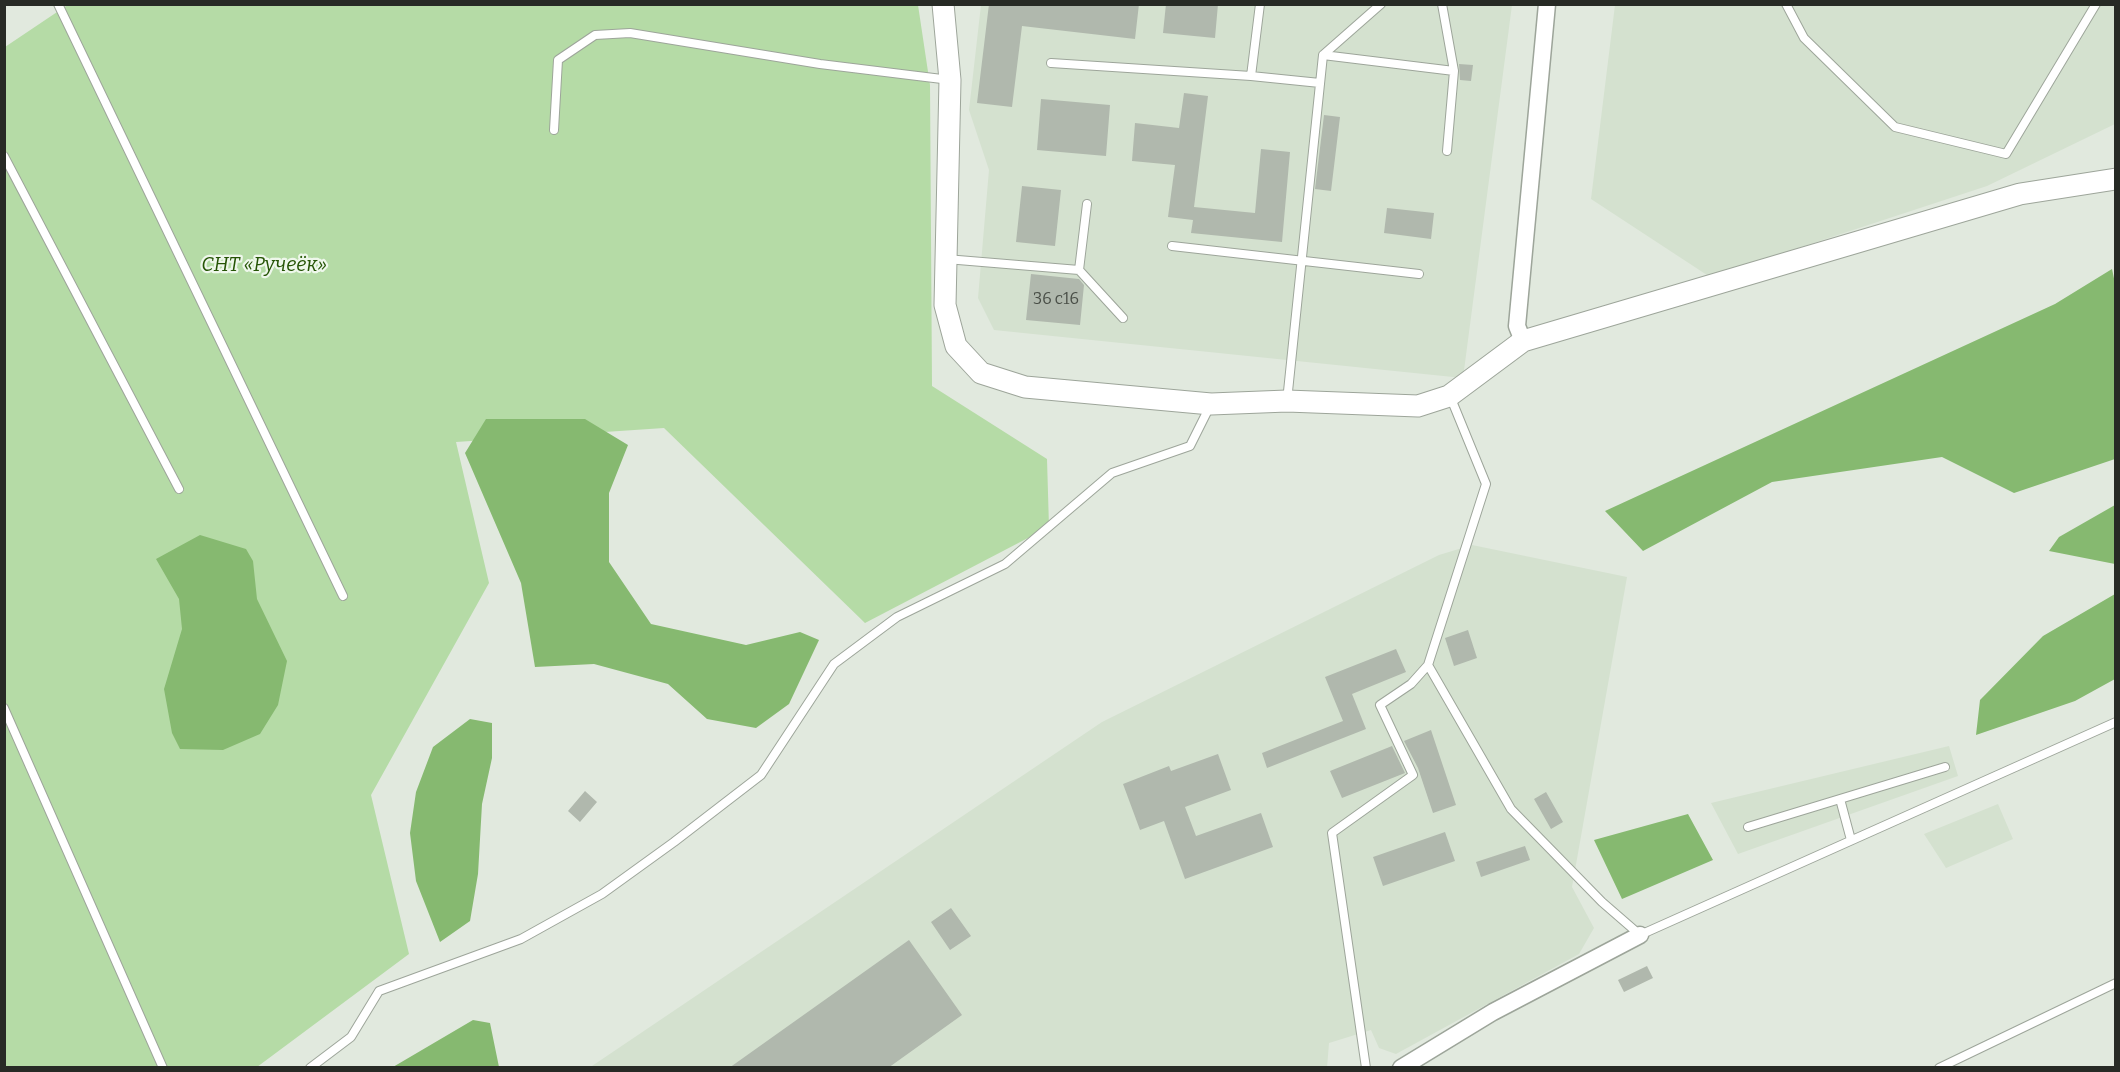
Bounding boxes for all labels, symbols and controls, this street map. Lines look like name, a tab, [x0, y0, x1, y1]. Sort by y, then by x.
park label: СНТ «Ручеёк»	[201, 253, 327, 277]
house number: 36 с16	[1033, 290, 1079, 310]

